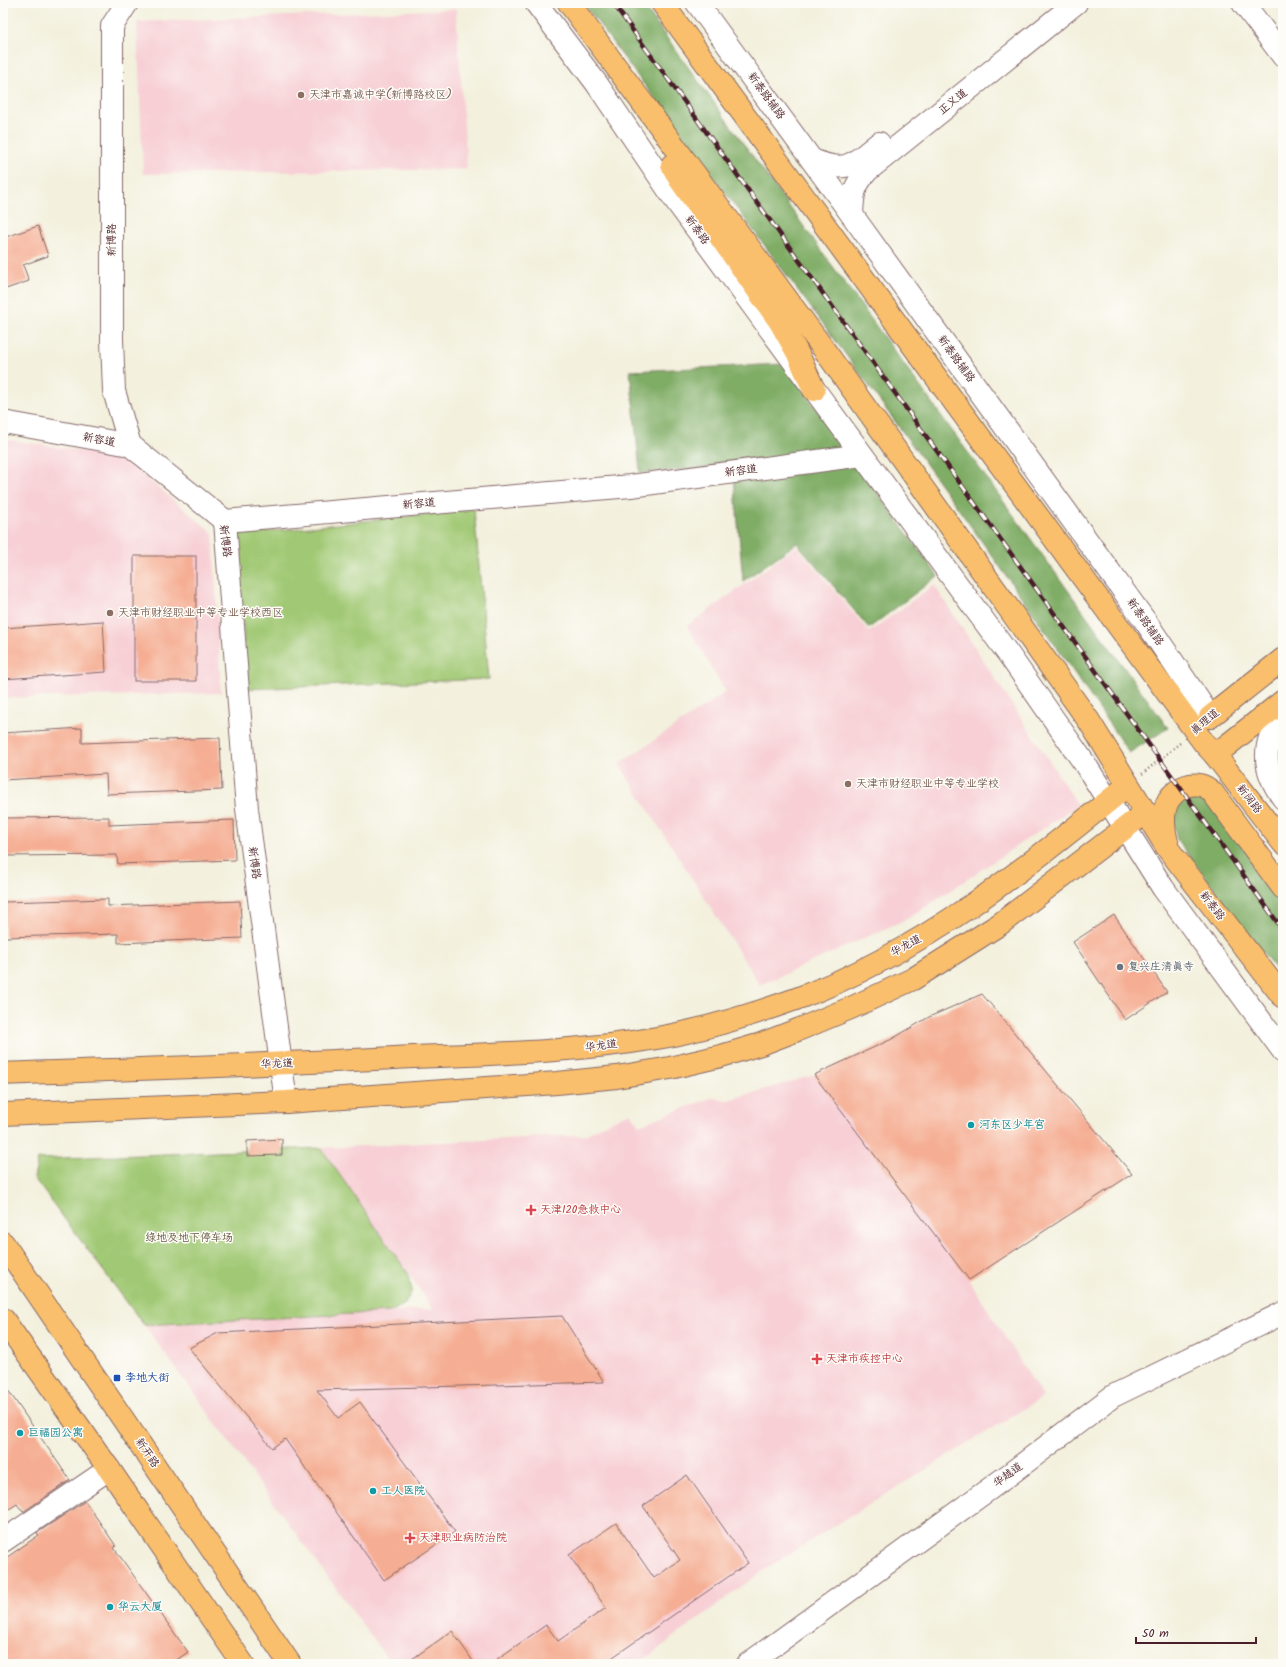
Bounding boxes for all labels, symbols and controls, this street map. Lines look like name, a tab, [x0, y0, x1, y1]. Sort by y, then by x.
street label: 新泰路辅路	[743, 68, 789, 124]
street label: 正义道	[935, 85, 971, 119]
place label: 天津市嘉诚中学(新博路校区)	[309, 86, 452, 104]
marker: 天津市嘉诚中学(新博路校区)	[296, 90, 306, 100]
street label: 新泰路	[680, 211, 714, 249]
street label: 新博路	[103, 224, 121, 257]
street label: 新泰路辅路	[933, 331, 979, 387]
street label: 新容道	[81, 428, 117, 452]
street label: 新容道	[724, 460, 758, 482]
street label: 新容道	[402, 494, 436, 514]
street label: 新博路	[214, 524, 236, 558]
street label: 新泰路辅路	[1122, 594, 1168, 650]
place label: 天津市财经职业中等专业学校西区	[118, 604, 283, 622]
marker: 天津市财经职业中等专业学校西区	[105, 608, 115, 618]
street label: 真理道	[1187, 704, 1223, 740]
place label: 天津市财经职业中等专业学校	[856, 775, 999, 793]
marker: 天津市财经职业中等专业学校	[843, 779, 853, 789]
street label: 新阔路	[1232, 780, 1266, 818]
street label: 新博路	[243, 845, 265, 881]
street label: 新泰路	[1195, 887, 1229, 925]
street label: 华龙道	[887, 930, 925, 962]
place label: 复兴庄清真寺	[1128, 958, 1194, 976]
marker: 复兴庄清真寺	[1115, 962, 1125, 972]
street label: 华龙道	[584, 1035, 618, 1057]
street label: 华龙道	[260, 1054, 294, 1074]
place label: 河东区少年宫	[979, 1116, 1045, 1134]
marker: 河东区少年宫	[966, 1120, 976, 1130]
place label: 天津120急救中心	[540, 1201, 621, 1219]
marker: 天津120急救中心	[525, 1204, 537, 1216]
park label: 绿地及地下停车场	[145, 1229, 233, 1247]
place label: 天津市疾控中心	[826, 1350, 903, 1368]
marker: 天津市疾控中心	[811, 1353, 823, 1365]
place label: 李地大街	[125, 1369, 170, 1387]
marker: 李地大街	[112, 1373, 122, 1383]
place label: 巨福园公寓	[28, 1424, 83, 1442]
marker: 巨福园公寓	[15, 1428, 25, 1438]
street label: 新开路	[130, 1434, 164, 1472]
street label: 华越道	[989, 1458, 1027, 1492]
place label: 工人医院	[381, 1482, 425, 1500]
marker: 工人医院	[368, 1486, 378, 1496]
place label: 天津职业病防治院	[419, 1529, 507, 1547]
marker: 天津职业病防治院	[404, 1532, 416, 1544]
place label: 华云大厦	[118, 1598, 162, 1616]
marker: 华云大厦	[105, 1602, 115, 1612]
scale bar	[1136, 1619, 1256, 1645]
text: 50 m	[1142, 1624, 1169, 1643]

